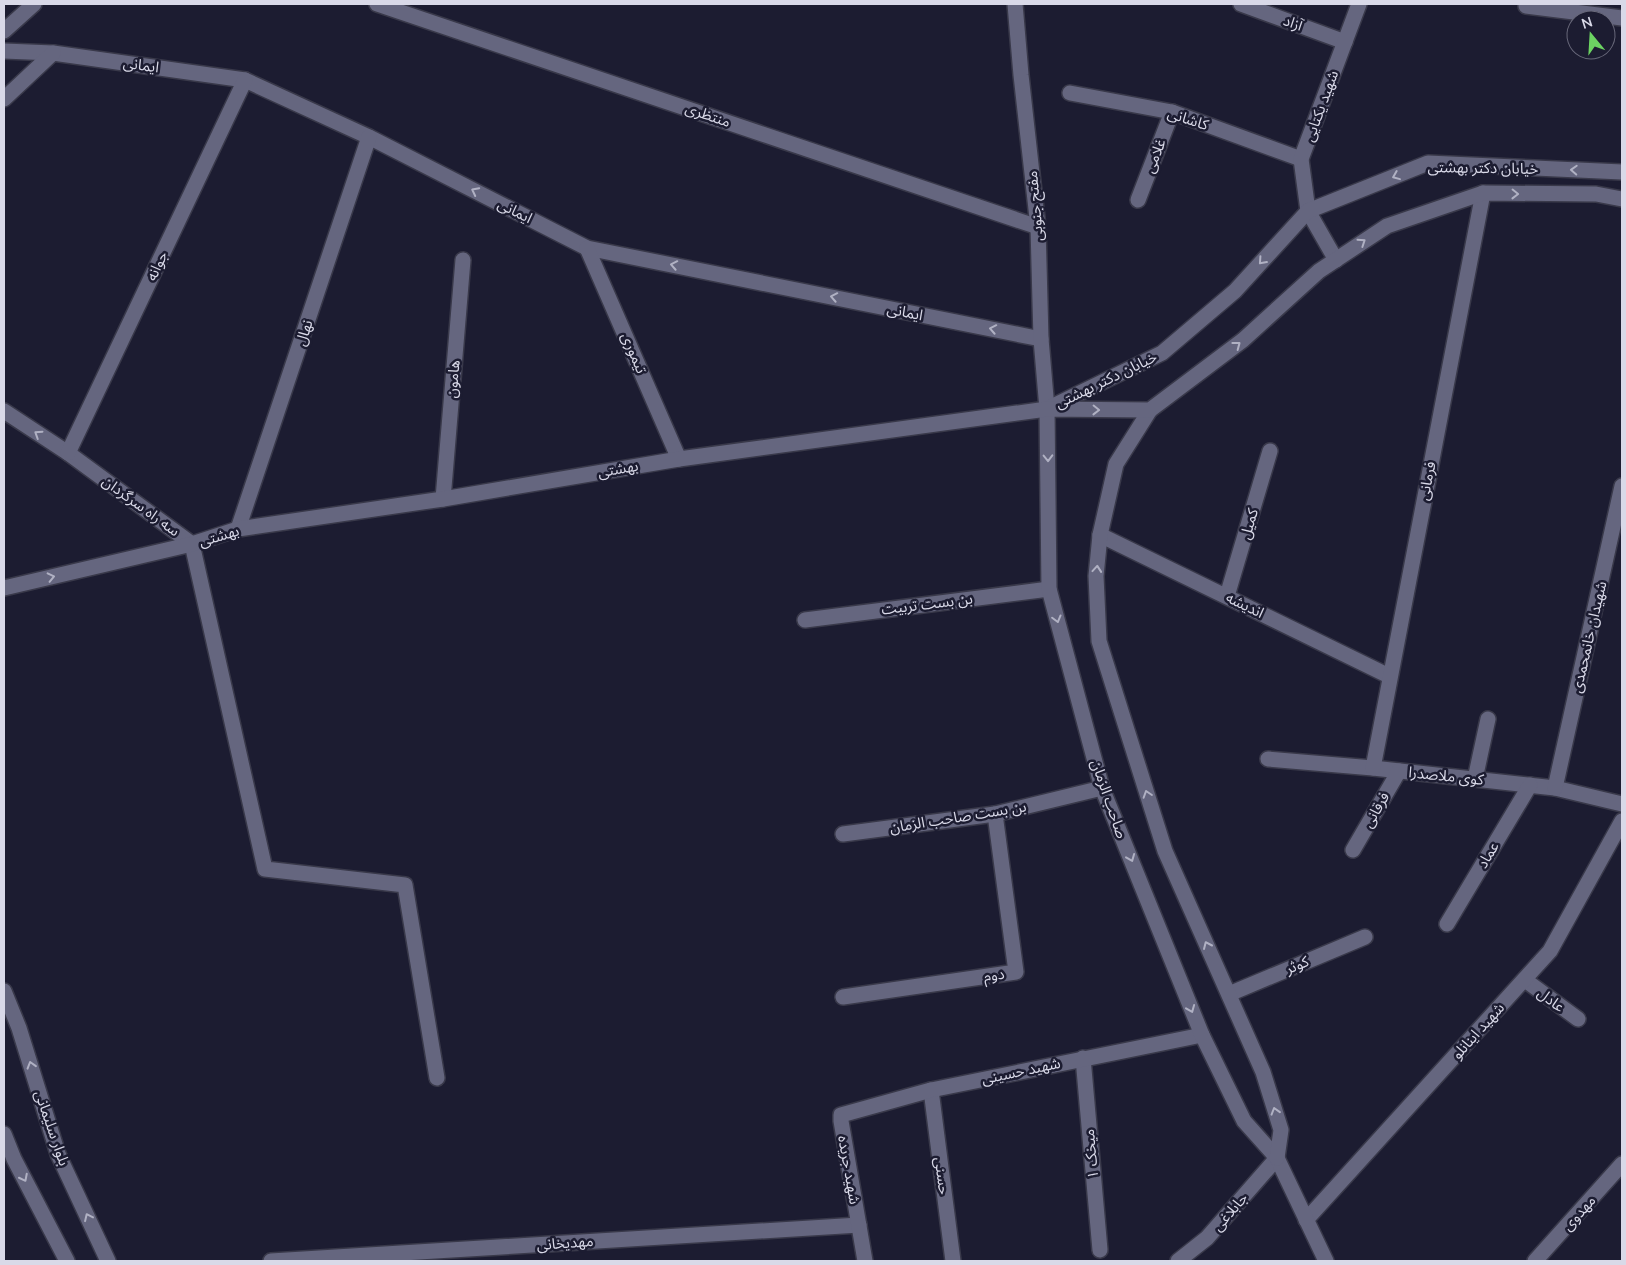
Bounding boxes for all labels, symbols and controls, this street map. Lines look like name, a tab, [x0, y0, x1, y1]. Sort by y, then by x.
street label: آزاد	[1280, 10, 1306, 36]
north arrow	[1566, 10, 1616, 60]
text: N	[1579, 12, 1595, 34]
street label: ایمانی	[122, 53, 160, 77]
street label: شهید یکتایی	[1299, 67, 1343, 144]
street label: منتظری	[683, 98, 733, 132]
street label: کاشانی	[1165, 103, 1212, 135]
street label: غلامی	[1139, 135, 1171, 176]
street label: خیابان دکتر بهشتی	[1427, 157, 1539, 179]
one-way arrow	[1569, 165, 1577, 176]
street label: مفتح جنوبی	[1022, 170, 1050, 242]
one-way arrow	[1392, 170, 1401, 180]
one-way arrow	[471, 187, 480, 197]
one-way arrow	[1511, 189, 1519, 199]
street label: ایمانی	[494, 194, 536, 228]
one-way arrow	[1357, 239, 1366, 248]
street label: جوانه	[141, 248, 173, 284]
one-way arrow	[1259, 255, 1268, 264]
one-way arrow	[670, 260, 679, 271]
one-way arrow	[829, 293, 838, 303]
street label: ایمانی	[885, 299, 925, 325]
street label: نهال	[290, 317, 318, 349]
one-way arrow	[989, 325, 997, 335]
street label: تیموری	[616, 329, 652, 377]
one-way arrow	[1231, 341, 1240, 350]
street label: خیابان دکتر بهشتی	[1052, 347, 1160, 413]
street label: هامون	[441, 359, 465, 399]
one-way arrow	[1092, 405, 1100, 415]
one-way arrow	[35, 431, 44, 440]
one-way arrow	[1043, 454, 1053, 462]
street label: بهشتی	[596, 456, 640, 482]
street label: فرمانی	[1413, 459, 1441, 502]
street label: سه راه سرگردان	[98, 471, 184, 541]
street label: کمیل	[1235, 505, 1263, 542]
street label: بهشتی	[196, 520, 242, 552]
one-way arrow	[1091, 565, 1102, 573]
one-way arrow	[47, 572, 56, 583]
street label: شهیدان خانمحمدی	[1566, 579, 1612, 695]
street label: اندیشه	[1223, 587, 1267, 623]
street label: بن بست تربیت	[880, 588, 974, 620]
one-way arrow	[1051, 615, 1062, 624]
street label: صاحب الزمان	[1086, 757, 1132, 841]
street label: کوی ملاصدرا	[1407, 762, 1485, 790]
street label: فرقانی	[1358, 788, 1394, 832]
one-way arrow	[1142, 790, 1152, 799]
street label: بن بست صاحب الزمان	[888, 796, 1028, 838]
street label: عماد	[1472, 838, 1504, 872]
one-way arrow	[1124, 853, 1135, 862]
one-way arrow	[1202, 941, 1213, 950]
street label: کوثر	[1281, 951, 1313, 979]
street label: دوم	[982, 964, 1006, 987]
street label: عادل	[1533, 983, 1569, 1017]
street label: شهید اینانلو	[1447, 998, 1509, 1064]
one-way arrow	[1185, 1004, 1195, 1013]
street label: شهید حسینی	[980, 1053, 1063, 1089]
one-way arrow	[26, 1062, 36, 1070]
street label: بلوار سلیمانی	[30, 1088, 74, 1168]
one-way arrow	[1271, 1107, 1281, 1116]
street label: میخک ۱	[1079, 1128, 1103, 1180]
street label: شهید جریده	[833, 1134, 865, 1206]
street label: حسنی	[930, 1156, 954, 1196]
one-way arrow	[18, 1173, 28, 1182]
street label: جابلاغی	[1208, 1188, 1252, 1235]
street label: مهدوی	[1558, 1191, 1600, 1235]
one-way arrow	[83, 1213, 94, 1222]
street label: مهدیخانی	[536, 1231, 594, 1255]

